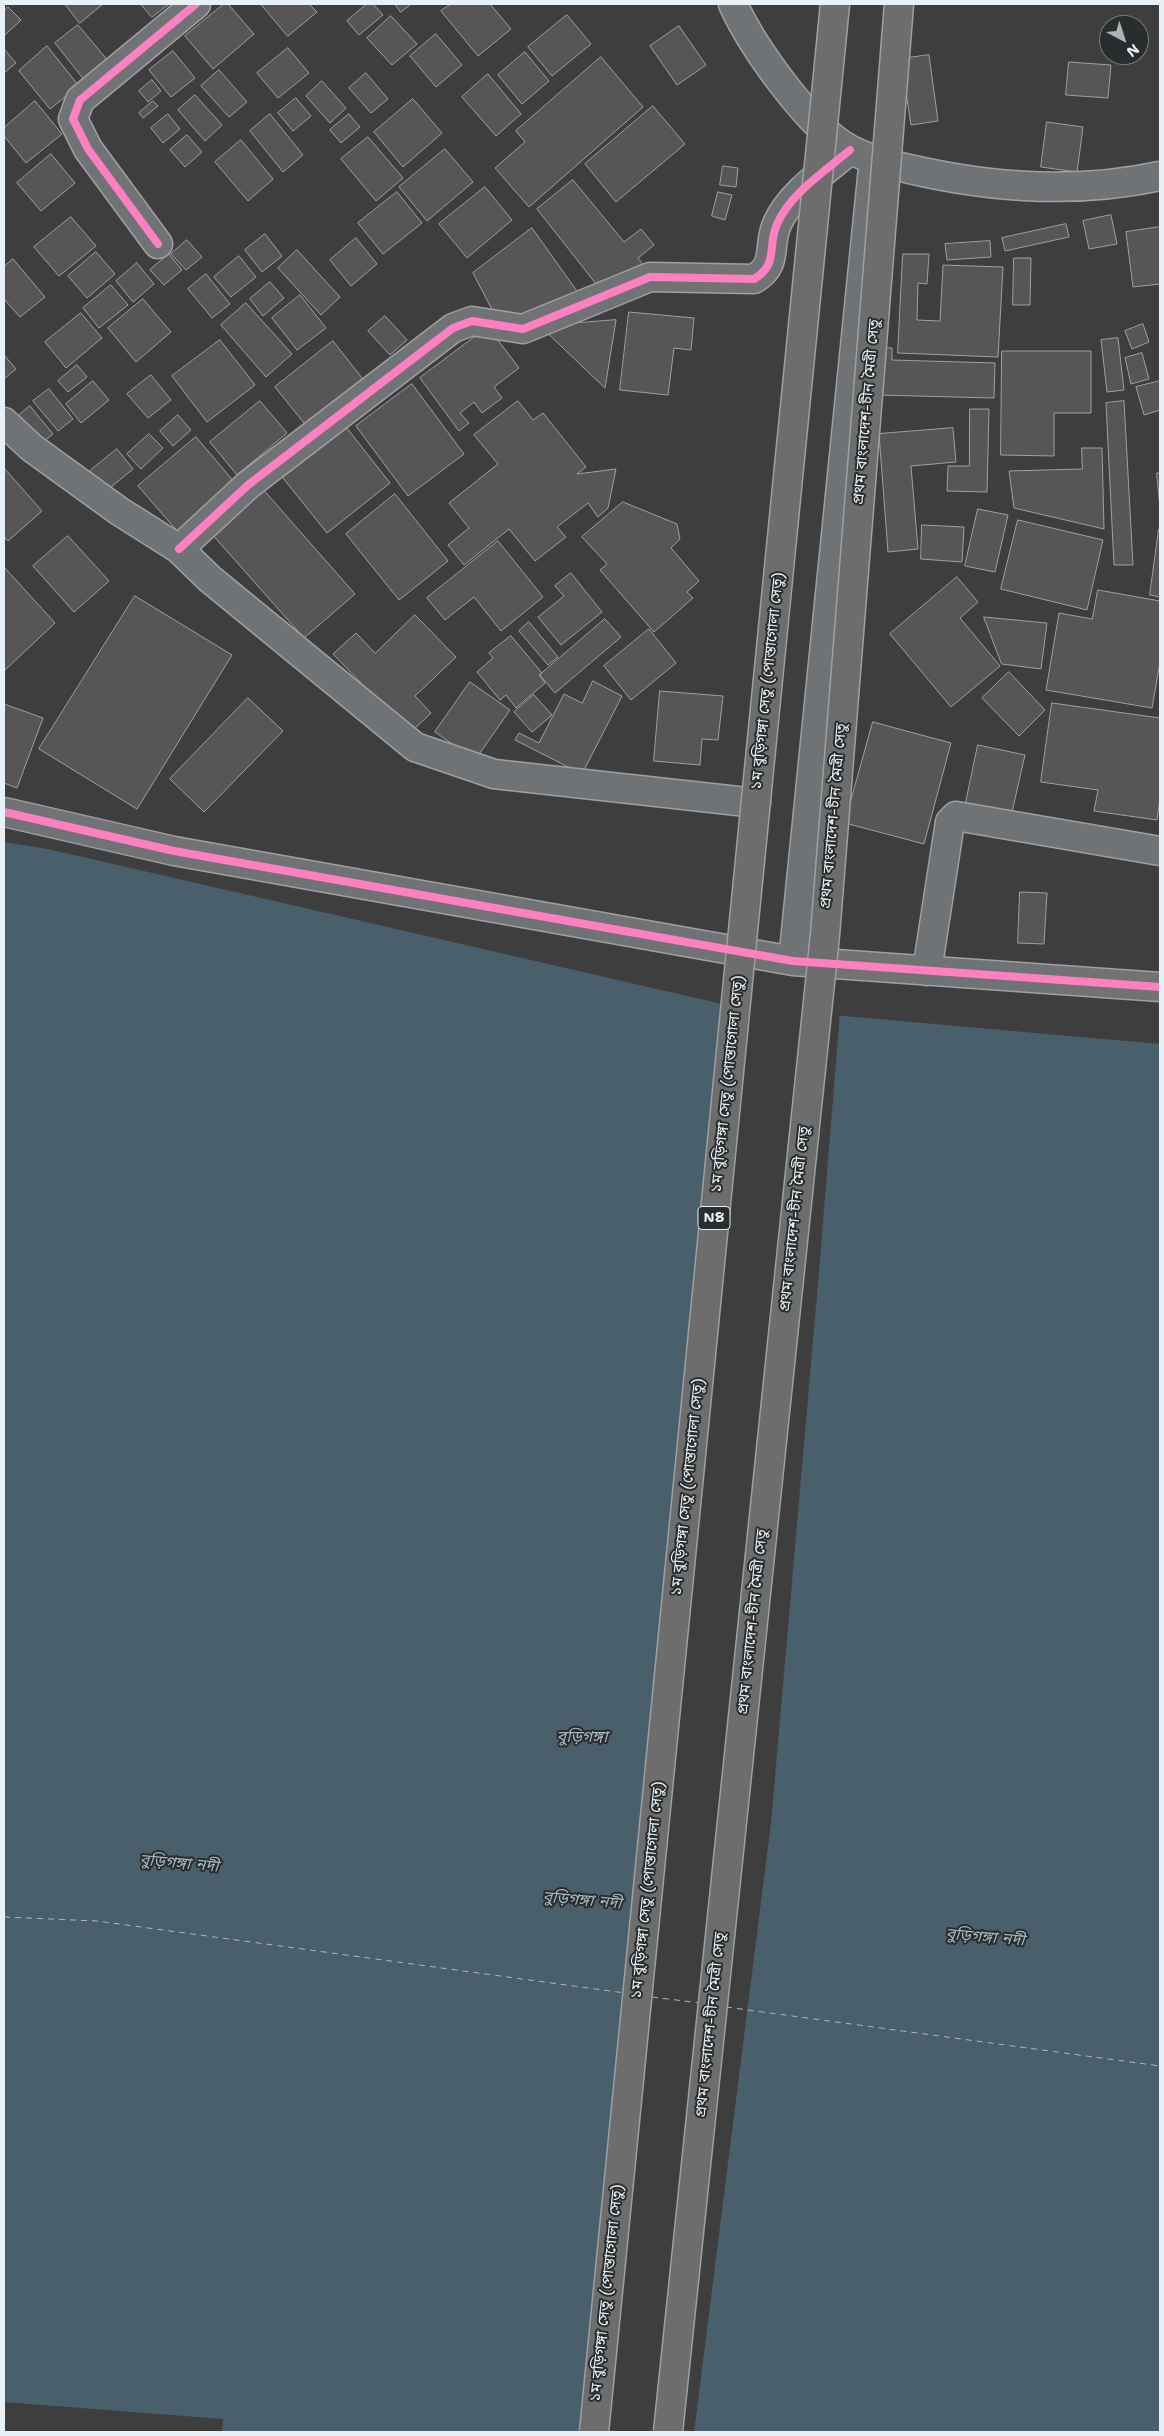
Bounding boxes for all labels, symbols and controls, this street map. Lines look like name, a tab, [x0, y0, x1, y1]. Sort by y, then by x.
north arrow	[1099, 15, 1149, 65]
text: N	[1123, 40, 1143, 61]
street label: প্রথম বাংলাদেশ-চীন মৈত্রী সেতু	[850, 318, 884, 506]
street label: ১ম বুড়িগঙ্গা সেতু (পোস্তাগোলা সেতু)	[748, 572, 788, 790]
street label: প্রথম বাংলাদেশ-চীন মৈত্রী সেতু	[817, 722, 851, 910]
street label: ১ম বুড়িগঙ্গা সেতু (পোস্তাগোলা সেতু)	[708, 975, 748, 1193]
street label: প্রথম বাংলাদেশ-চীন মৈত্রী সেতু	[776, 1125, 814, 1313]
road number: N8	[698, 1206, 730, 1230]
street label: ১ম বুড়িগঙ্গা সেতু (পোস্তাগোলা সেতু)	[668, 1378, 708, 1596]
street label: প্রথম বাংলাদেশ-চীন মৈত্রী সেতু	[734, 1528, 772, 1716]
water label: বুড়িগঙ্গা	[557, 1728, 607, 1748]
street label: ১ম বুড়িগঙ্গা সেতু (পোস্তাগোলা সেতু)	[628, 1781, 668, 1999]
water label: বুড়িগঙ্গা নদী	[139, 1851, 219, 1877]
water label: বুড়িগঙ্গা নদী	[542, 1888, 622, 1914]
water label: বুড়িগঙ্গা নদী	[945, 1925, 1025, 1951]
street label: প্রথম বাংলাদেশ-চীন মৈত্রী সেতু	[692, 1931, 730, 2119]
street label: ১ম বুড়িগঙ্গা সেতু (পোস্তাগোলা সেতু)	[587, 2184, 627, 2402]

